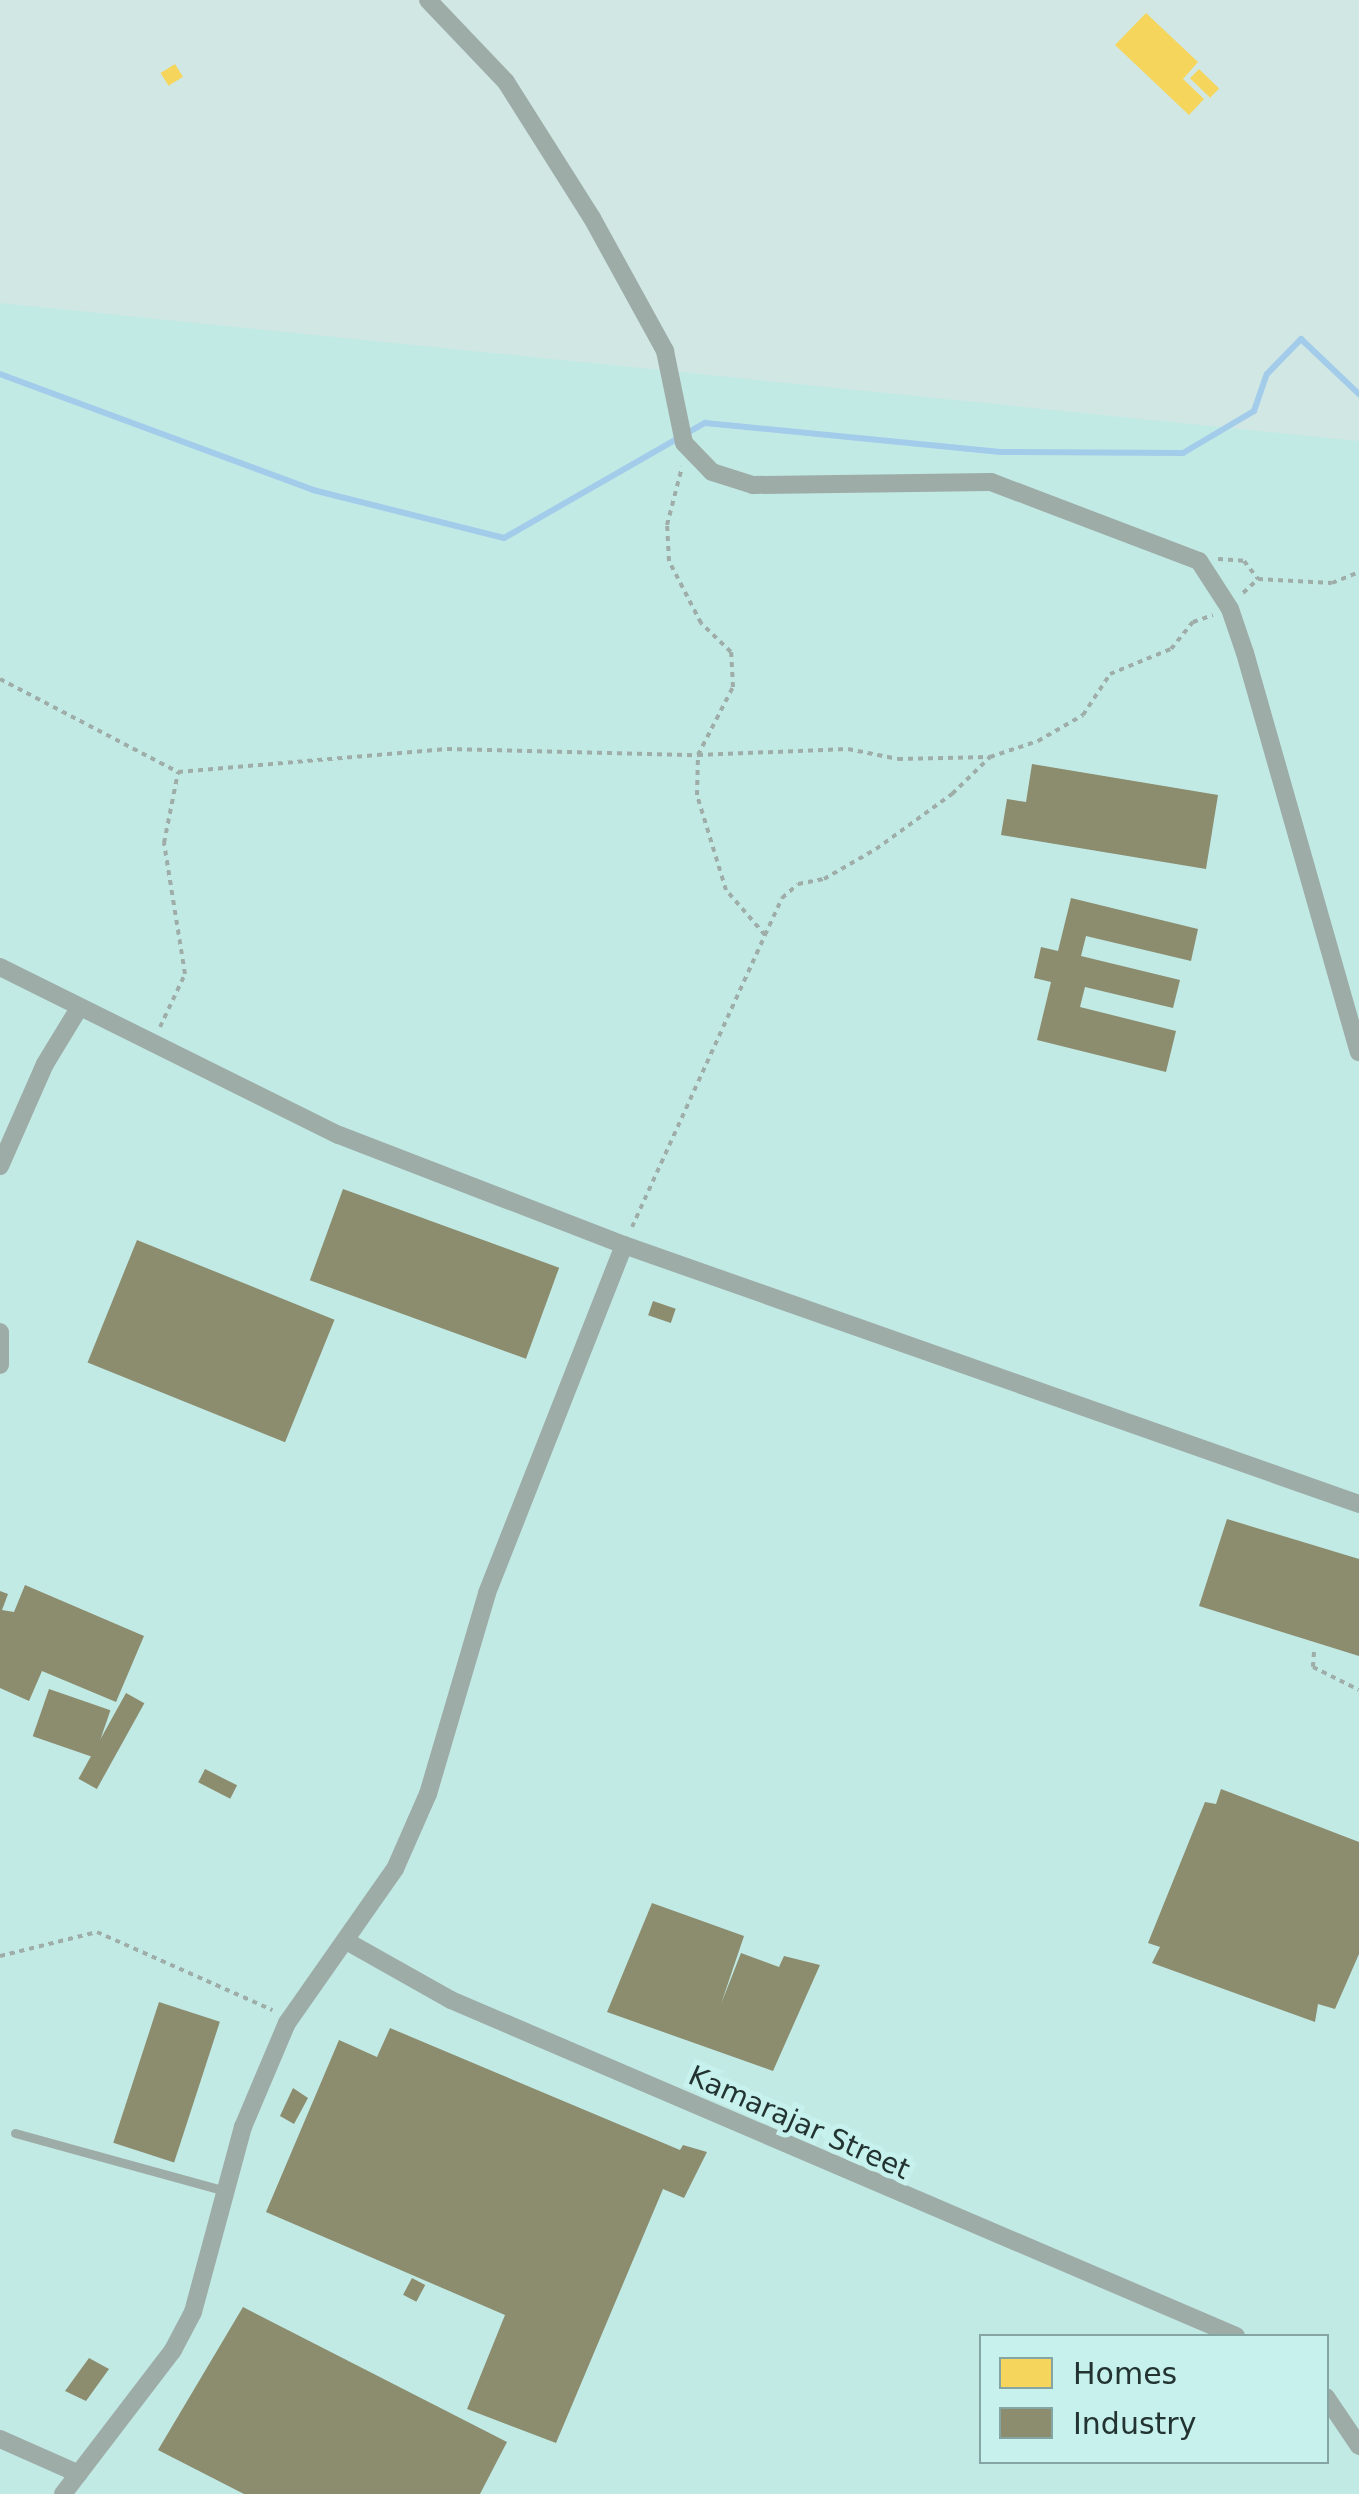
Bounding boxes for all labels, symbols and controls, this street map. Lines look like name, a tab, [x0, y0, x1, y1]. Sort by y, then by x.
street label: Kamarajar Street	[683, 2059, 915, 2187]
legend	[979, 2334, 1329, 2464]
text: Homes	[1073, 2356, 1177, 2391]
text: Industry	[1073, 2406, 1196, 2441]

